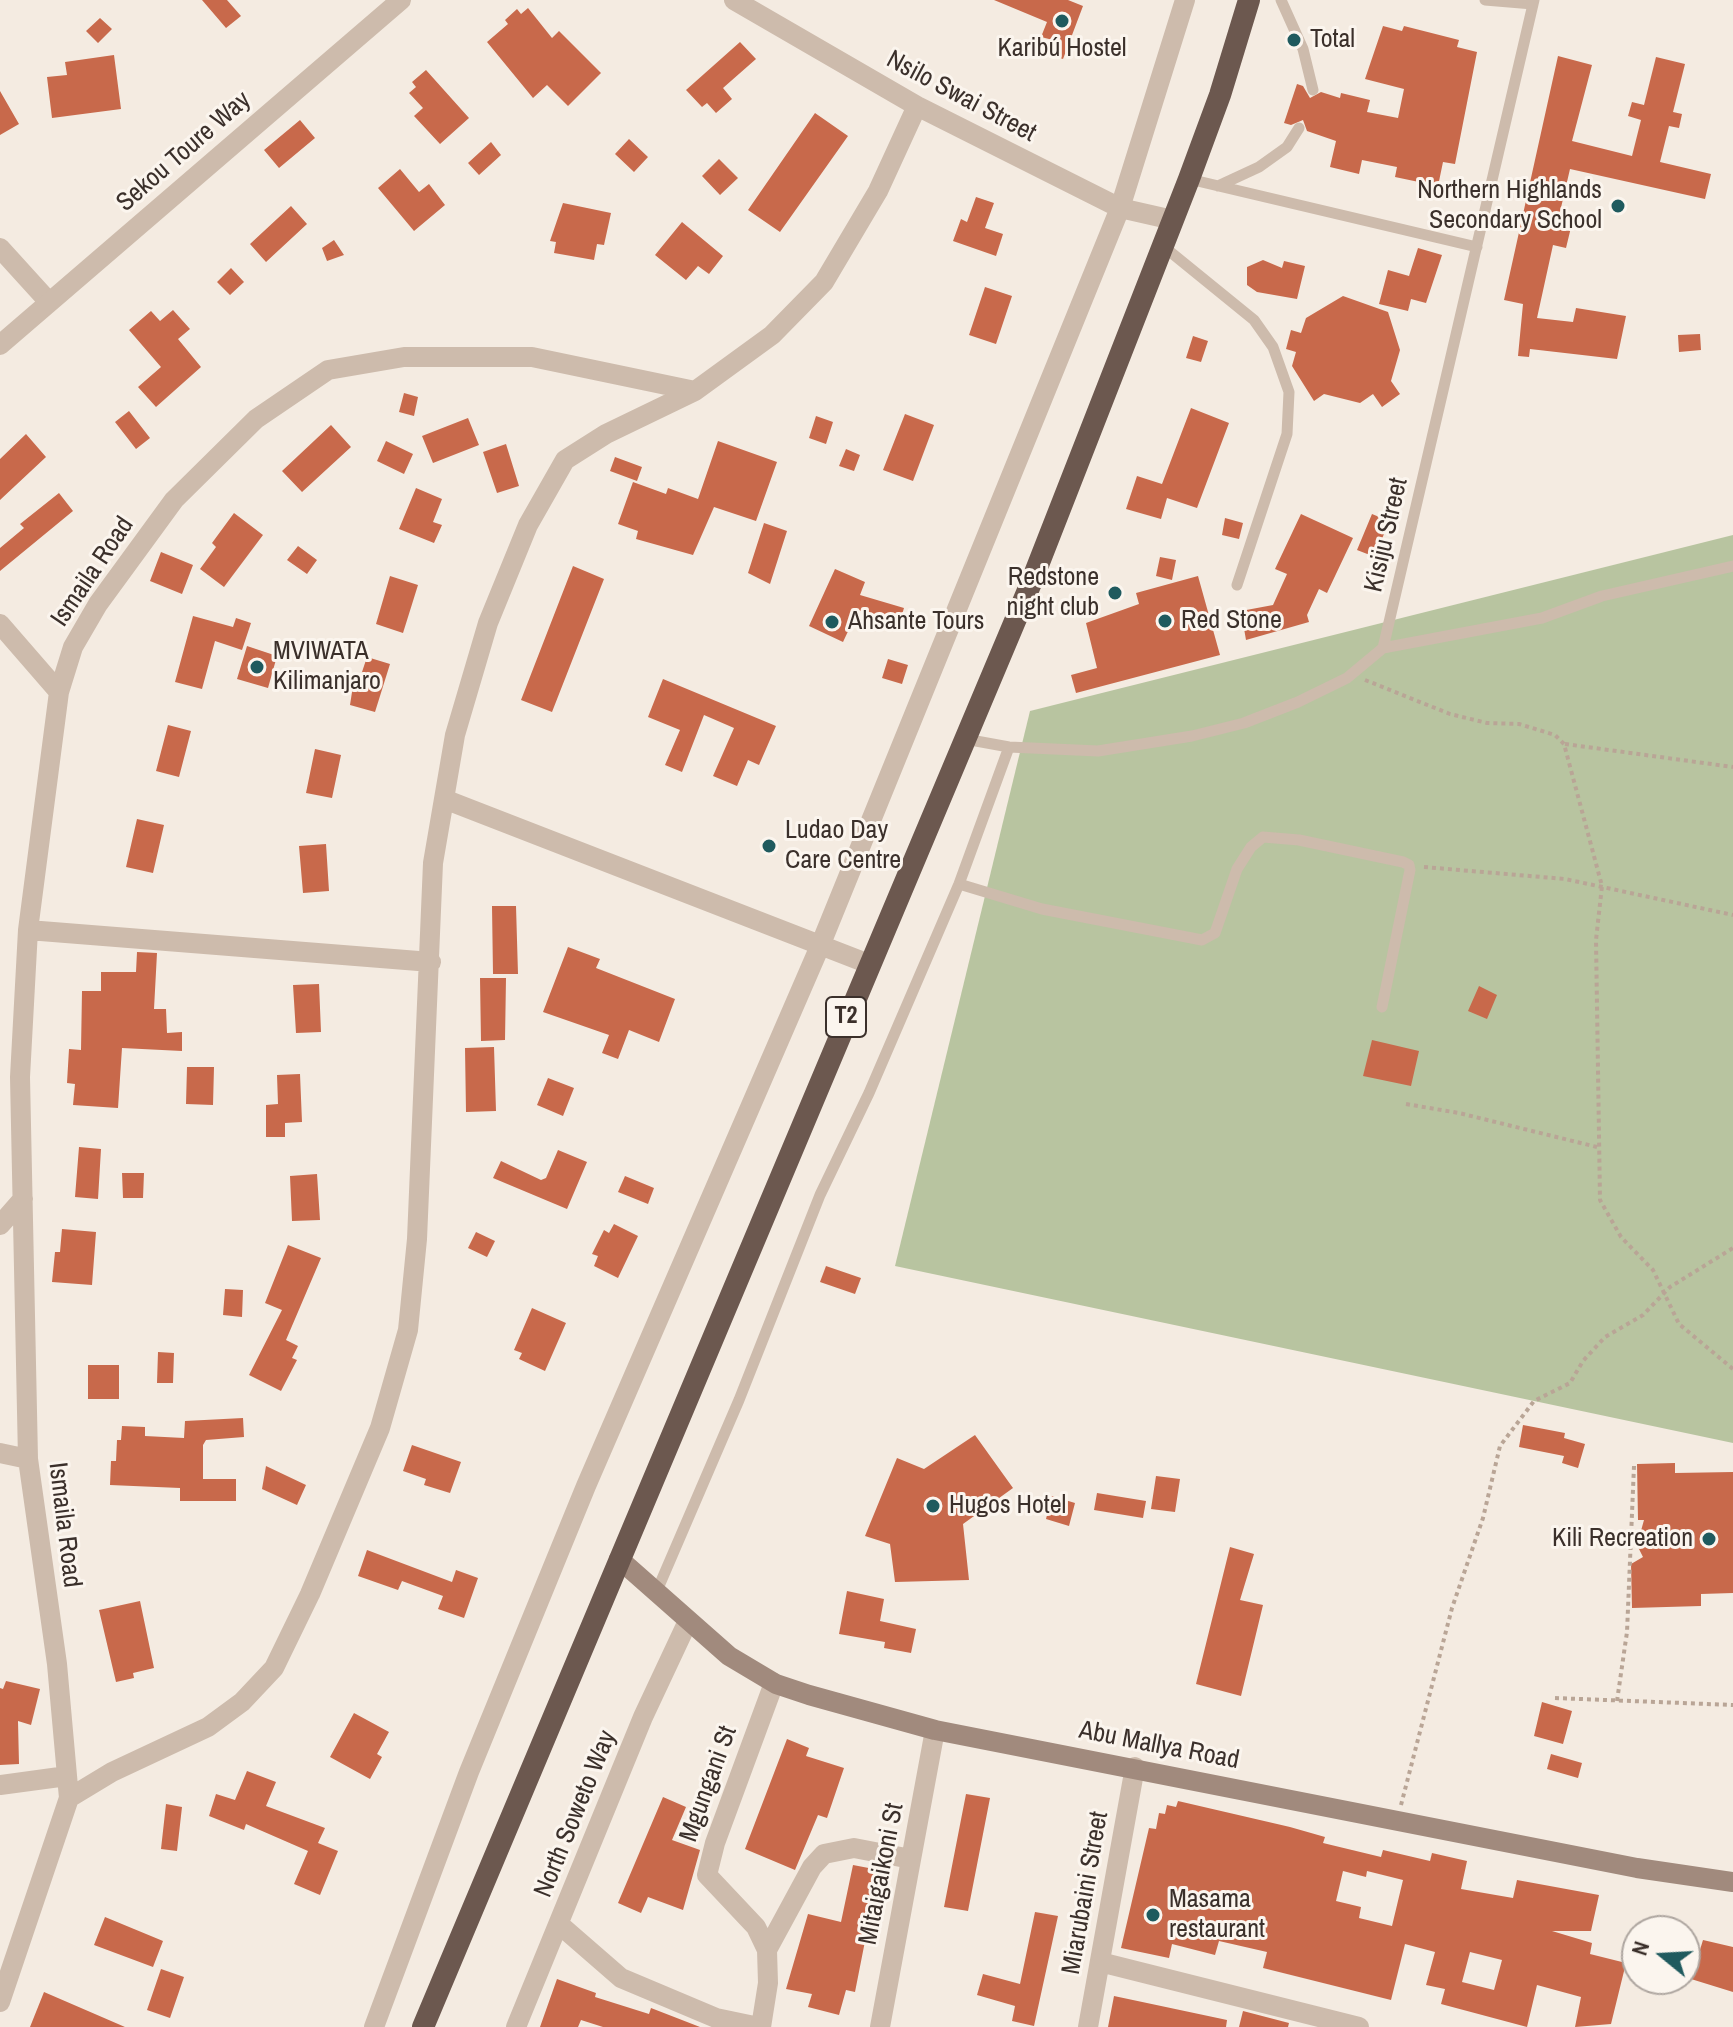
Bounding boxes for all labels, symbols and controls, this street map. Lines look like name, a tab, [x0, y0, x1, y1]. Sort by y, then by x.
marker: Karibú Hostel	[1053, 12, 1071, 30]
place label: Total	[1310, 24, 1355, 56]
marker: Total	[1285, 31, 1303, 49]
place label: Karibú Hostel	[997, 33, 1127, 65]
street label: Nsilo Swai Street	[881, 45, 1041, 149]
street label: Sekou Toure Way	[111, 85, 257, 219]
place label: Northern Highlands Secondary School	[1417, 175, 1602, 236]
marker: Northern Highlands Secondary School	[1609, 197, 1627, 215]
street label: Kisiju Street	[1359, 475, 1415, 595]
street label: Ismaila Road	[45, 511, 141, 633]
place label: Redstone night club	[1007, 562, 1099, 624]
marker: Redstone night club	[1106, 584, 1124, 602]
place label: Red Stone	[1181, 605, 1282, 637]
place label: Ahsante Tours	[848, 606, 984, 638]
marker: Red Stone	[1156, 612, 1174, 630]
marker: Ahsante Tours	[823, 613, 841, 631]
place label: MVIWATA Kilimanjaro	[273, 636, 381, 698]
marker: MVIWATA Kilimanjaro	[248, 658, 266, 676]
place label: Ludao Day Care Centre	[785, 815, 901, 876]
marker: Ludao Day Care Centre	[760, 837, 778, 855]
road number: T2	[826, 997, 866, 1037]
street label: Ismaila Road	[41, 1461, 87, 1589]
place label: Hugos Hotel	[949, 1490, 1066, 1522]
marker: Hugos Hotel	[924, 1497, 942, 1515]
place label: Kili Recreation	[1552, 1523, 1693, 1555]
marker: Kili Recreation	[1700, 1530, 1718, 1548]
street label: Abu Mallya Road	[1076, 1715, 1242, 1777]
street label: Mgungani St	[674, 1722, 744, 1846]
street label: North Soweto Way	[528, 1726, 624, 1902]
street label: Mitaigaikoni St	[853, 1801, 911, 1947]
street label: Miarubaini Street	[1056, 1809, 1116, 1977]
place label: Masama restaurant	[1169, 1884, 1265, 1946]
marker: Masama restaurant	[1144, 1906, 1162, 1924]
north arrow	[1621, 1915, 1701, 1995]
text: N	[1624, 1937, 1656, 1959]

